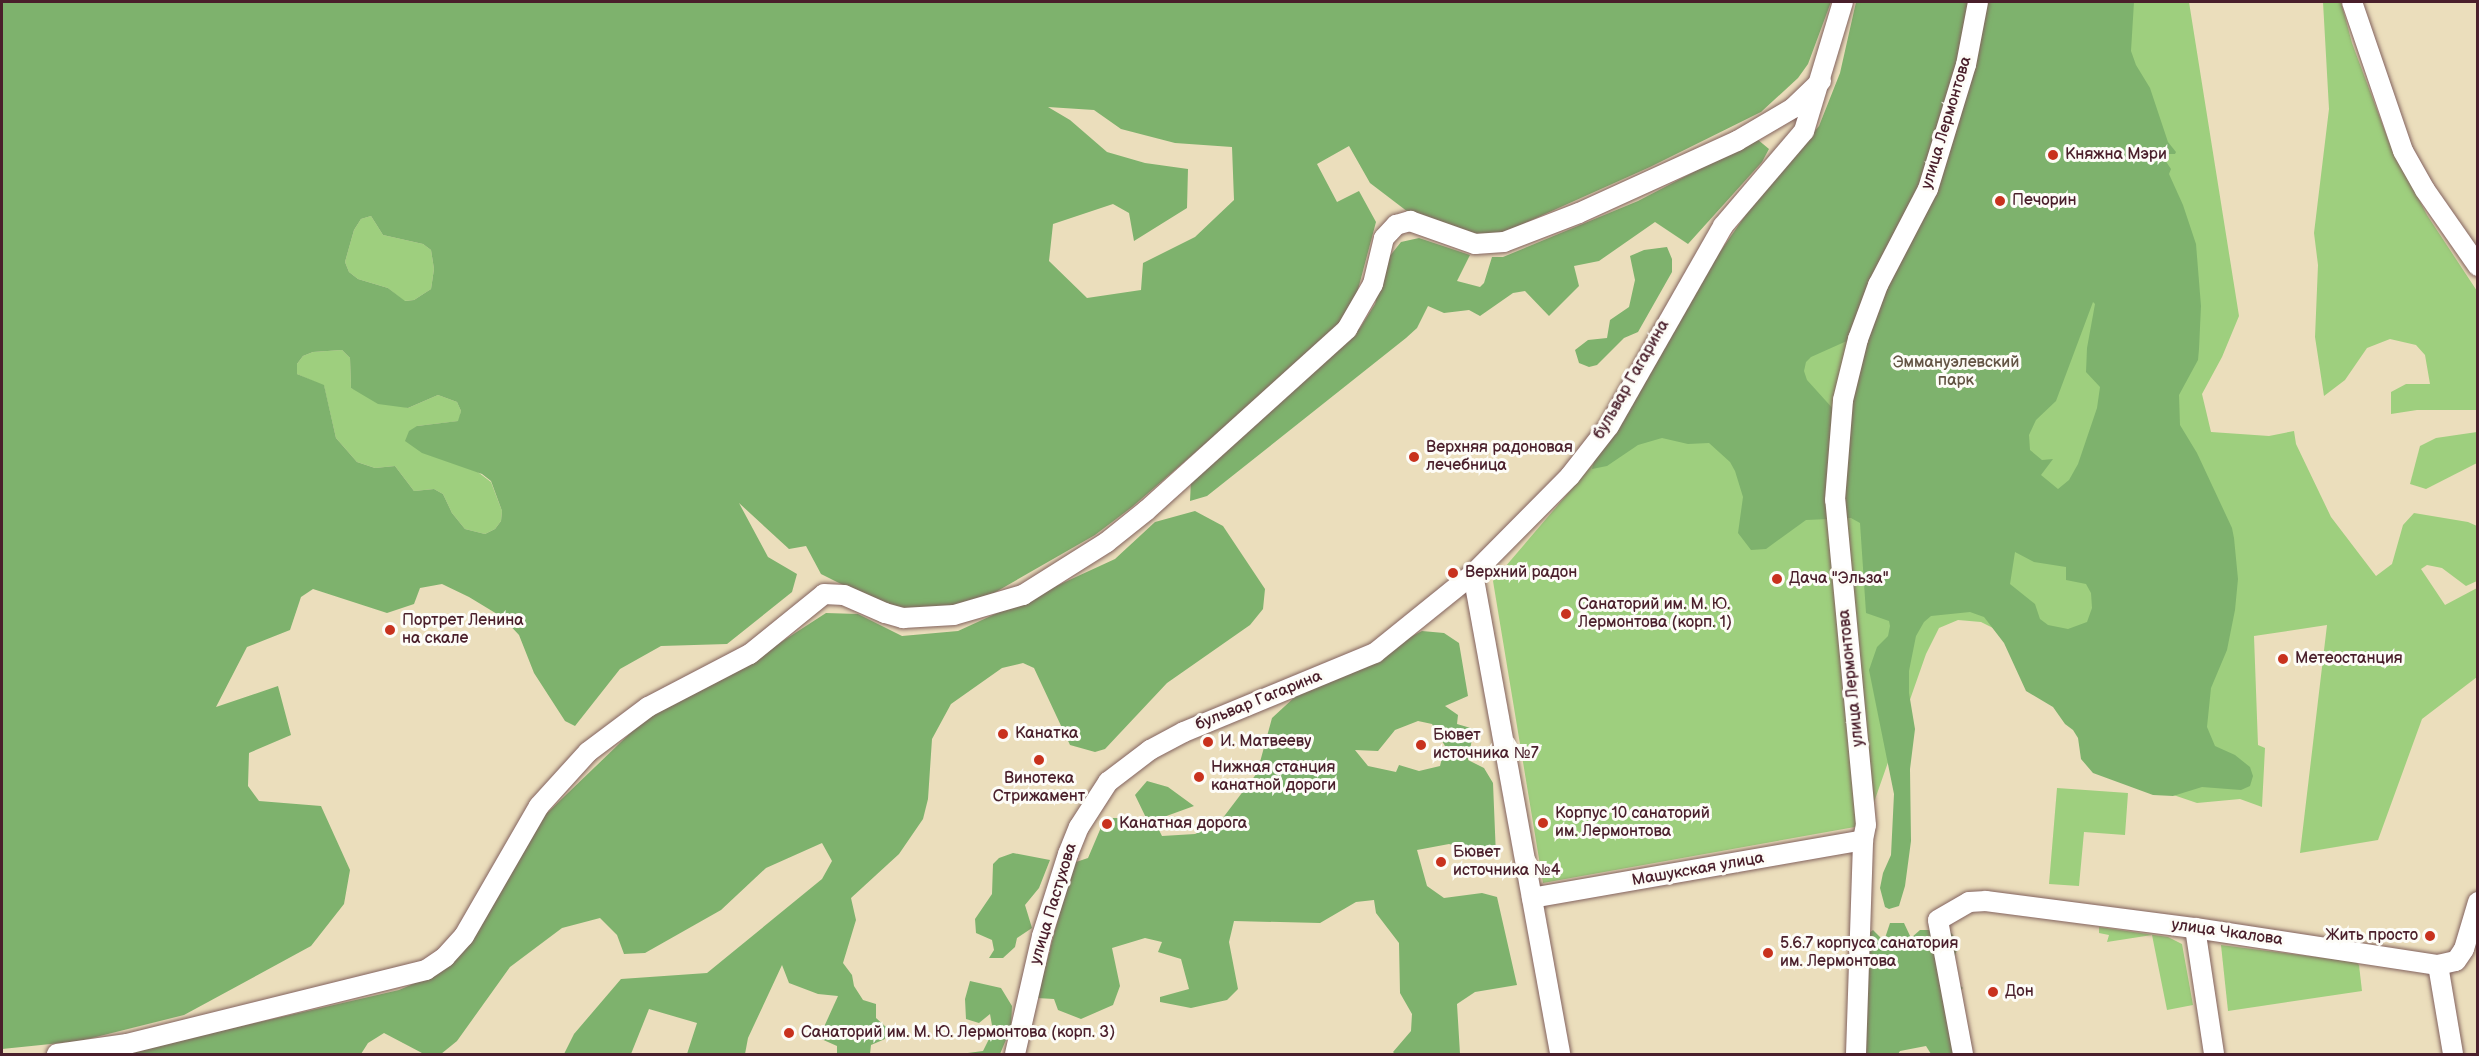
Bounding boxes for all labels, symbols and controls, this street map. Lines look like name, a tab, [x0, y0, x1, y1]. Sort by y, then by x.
street label: улица Лермонтова	[1918, 54, 1976, 192]
place label: Княжна Мэри	[2065, 145, 2167, 165]
marker: Княжна Мэри	[2046, 148, 2060, 162]
place label: Печорин	[2012, 191, 2077, 211]
marker: Печорин	[1993, 194, 2007, 208]
street label: бульвар Гагарина	[1590, 317, 1674, 443]
park label: Эммануэлевский парк	[1893, 353, 2019, 391]
place label: Верхняя радоновая лечебница	[1426, 438, 1573, 476]
marker: Верхняя радоновая лечебница	[1407, 450, 1421, 464]
place label: Верхний радон	[1465, 563, 1577, 583]
marker: Верхний радон	[1446, 566, 1460, 580]
place label: Дача "Эльза"	[1789, 569, 1889, 589]
marker: Дача "Эльза"	[1770, 572, 1784, 586]
place label: Санаторий им. М. Ю. Лермонтова (корп. 1)	[1578, 595, 1732, 633]
marker: Санаторий им. М. Ю. Лермонтова (корп. 1)	[1559, 607, 1573, 621]
street label: улица Лермонтова	[1835, 608, 1869, 748]
place label: Портрет Ленина на скале	[402, 611, 524, 649]
marker: Портрет Ленина на скале	[383, 623, 397, 637]
place label: Метеостанция	[2295, 649, 2403, 669]
marker: Метеостанция	[2276, 652, 2290, 666]
street label: бульвар Гагарина	[1193, 667, 1325, 735]
place label: Канатка	[1015, 724, 1078, 744]
place label: Бювет источника №7	[1433, 726, 1539, 764]
marker: Канатка	[996, 727, 1010, 741]
place label: И. Матвееву	[1220, 732, 1311, 752]
marker: И. Матвееву	[1201, 735, 1215, 749]
marker: Бювет источника №7	[1414, 738, 1428, 752]
marker: Винотека Стрижамент	[1032, 753, 1046, 767]
place label: Нижная станция канатной дороги	[1211, 758, 1336, 796]
place label: Винотека Стрижамент	[993, 769, 1085, 807]
marker: Нижная станция канатной дороги	[1192, 770, 1206, 784]
place label: Корпус 10 санаторий им. Лермонтова	[1555, 804, 1710, 842]
place label: Канатная дорога	[1119, 814, 1247, 834]
marker: Корпус 10 санаторий им. Лермонтова	[1536, 816, 1550, 830]
marker: Канатная дорога	[1100, 817, 1114, 831]
street label: улица Пастухова	[1026, 841, 1082, 967]
place label: Бювет источника №4	[1453, 843, 1560, 881]
street label: Машукская улица	[1630, 849, 1766, 891]
marker: Бювет источника №4	[1434, 855, 1448, 869]
street label: улица Чкалова	[2170, 916, 2284, 950]
place label: Жить просто	[2325, 926, 2418, 946]
marker: Жить просто	[2423, 929, 2437, 943]
place label: 5.6.7 корпуса санатория им. Лермонтова	[1780, 934, 1959, 972]
marker: 5.6.7 корпуса санатория им. Лермонтова	[1761, 946, 1775, 960]
place label: Дон	[2005, 982, 2034, 1002]
marker: Дон	[1986, 985, 2000, 999]
place label: Санаторий им. М. Ю. Лермонтова (корп. 3)	[801, 1023, 1115, 1043]
marker: Санаторий им. М. Ю. Лермонтова (корп. 3)	[782, 1026, 796, 1040]

